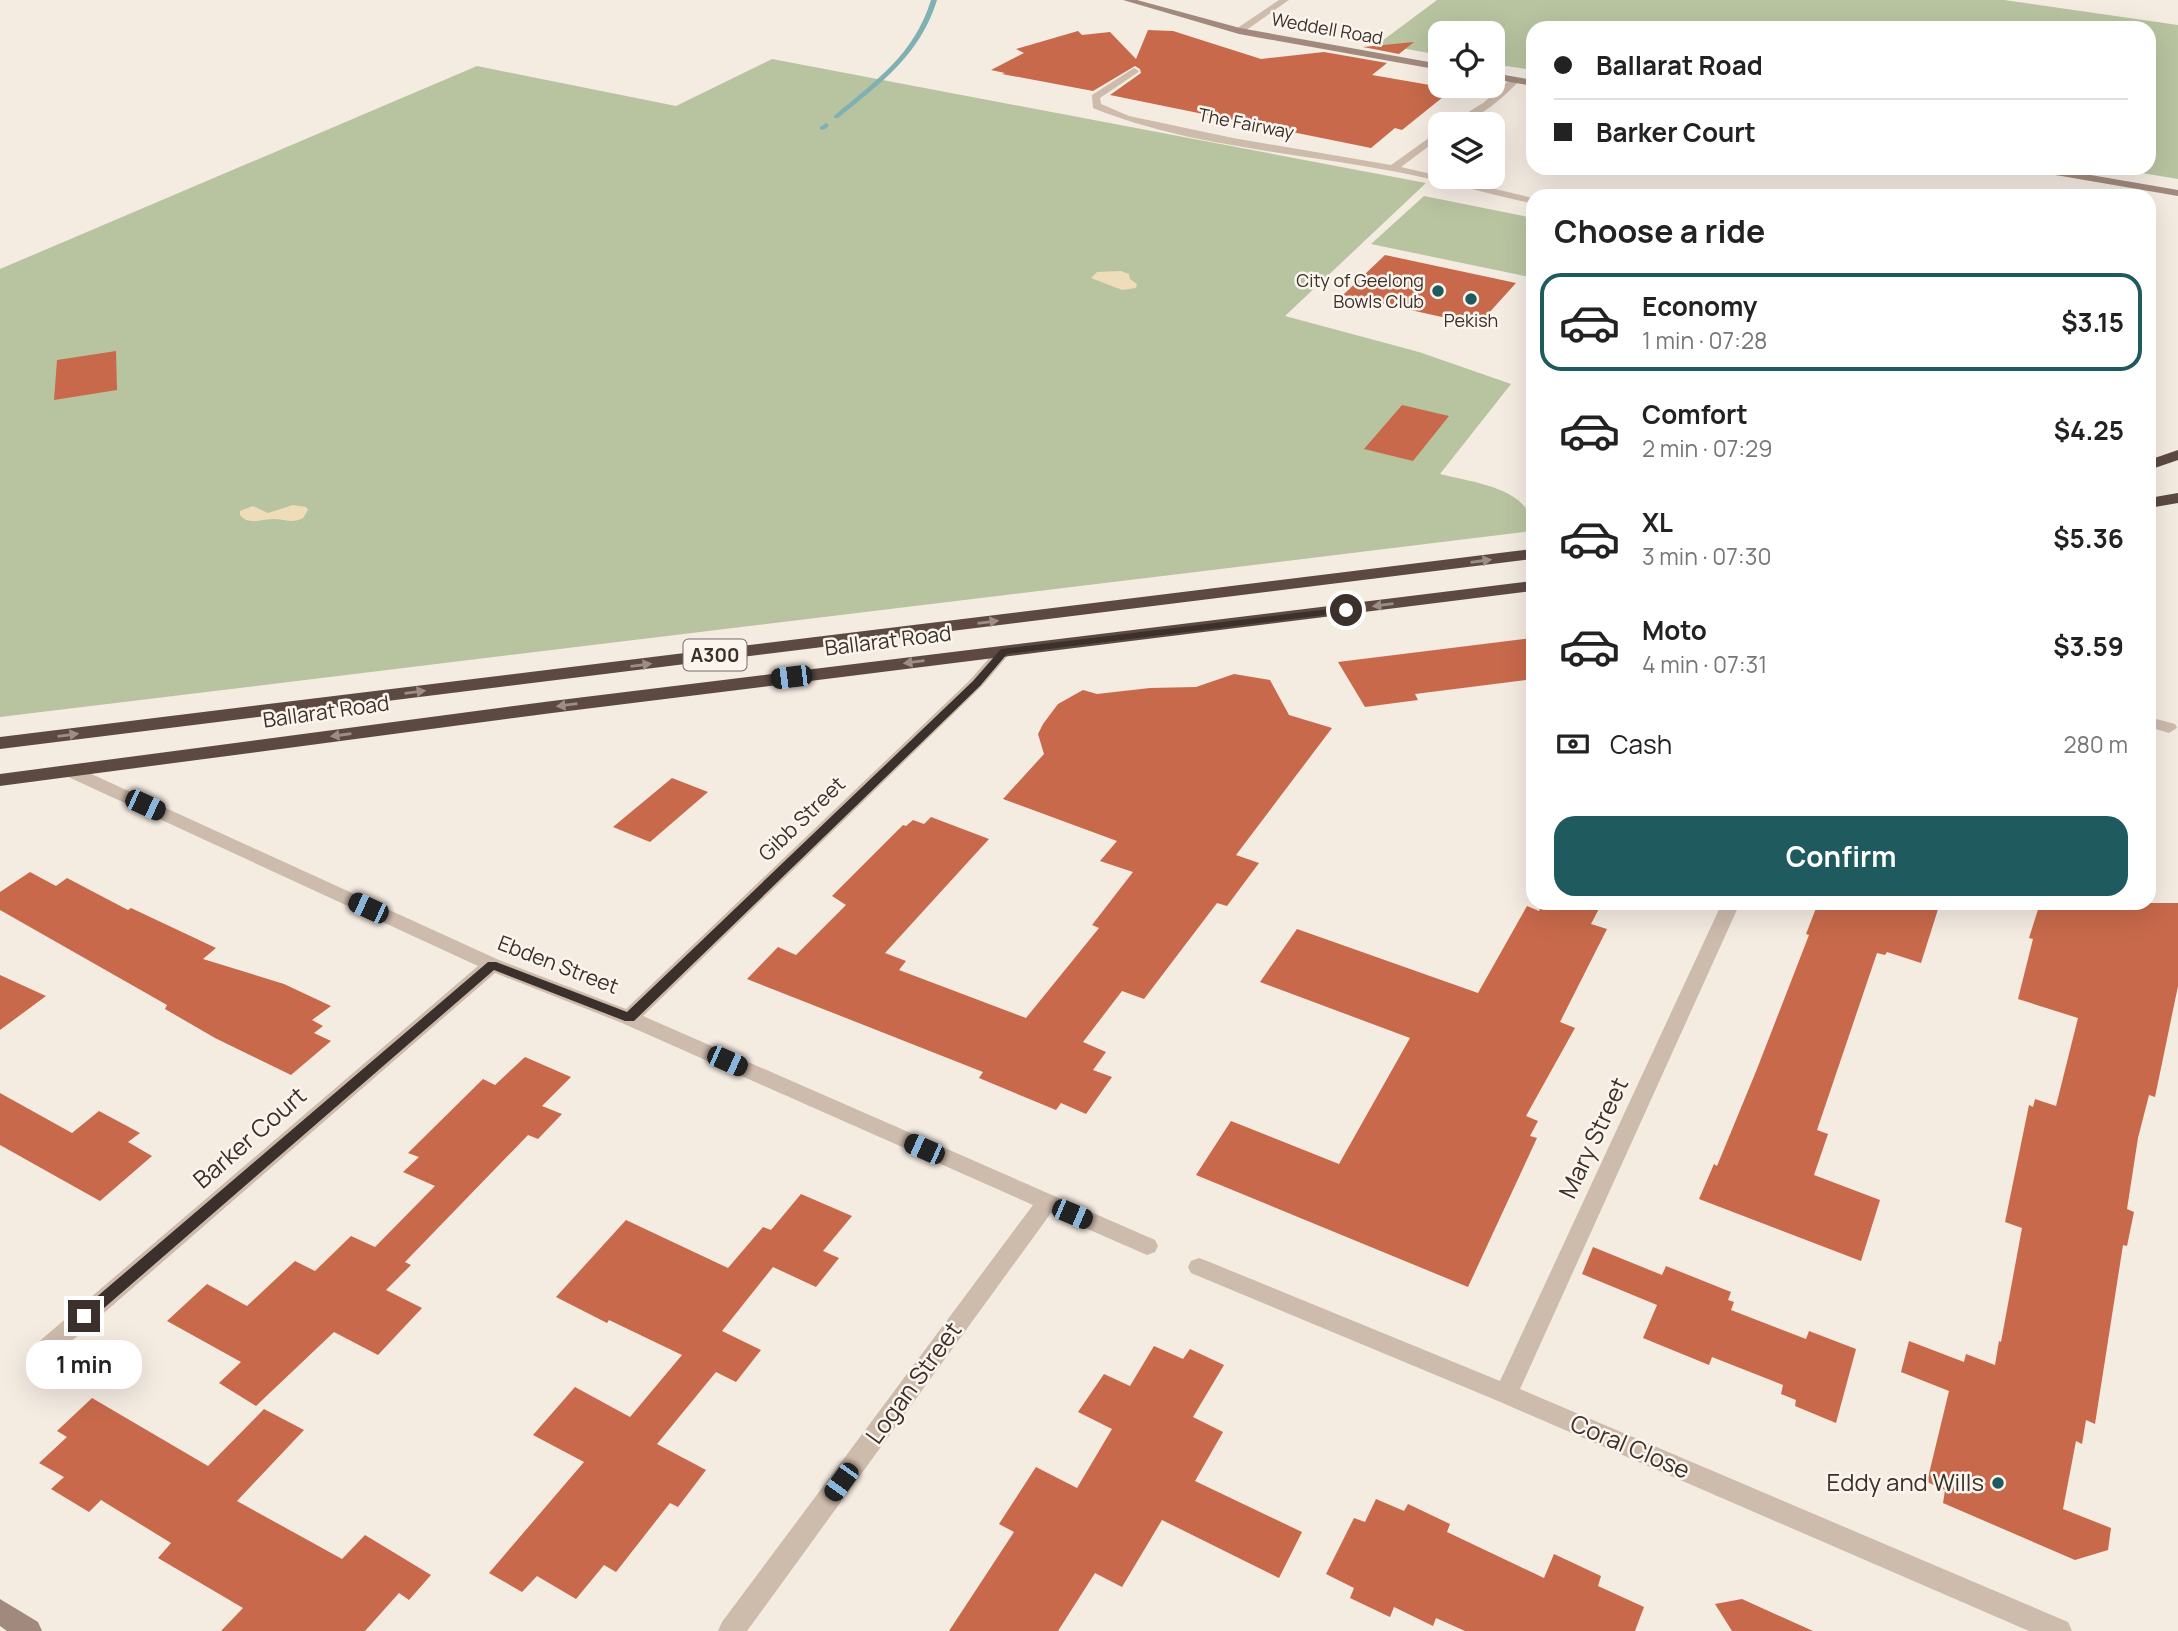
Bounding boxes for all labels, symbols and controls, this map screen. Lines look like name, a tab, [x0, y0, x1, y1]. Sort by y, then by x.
street label: Weddell Road	[1270, 6, 1385, 50]
map controls	[1428, 21, 1505, 189]
button: locate	[1428, 21, 1505, 98]
text: Ballarat Road	[1596, 47, 1763, 83]
street label: The Fairway	[1196, 102, 1297, 144]
button: layers	[1428, 112, 1505, 189]
text: Barker Court	[1596, 114, 1756, 150]
text: Choose a ride	[1554, 209, 1765, 253]
place label: City of Geelong Bowls Club	[1296, 268, 1424, 313]
marker: City of Geelong Bowls Club	[1430, 283, 1446, 299]
text: Economy	[1642, 288, 1757, 324]
marker: Pekish	[1463, 291, 1479, 307]
icon: car	[1558, 291, 1621, 354]
text: $3.15	[2061, 304, 2124, 340]
place label: Pekish	[1444, 308, 1498, 332]
text: 1 min · 07:28	[1642, 324, 1767, 356]
text: Comfort	[1642, 396, 1748, 432]
icon: car	[1558, 399, 1621, 462]
text: $4.25	[2054, 412, 2124, 448]
text: 2 min · 07:29	[1642, 432, 1773, 464]
text: XL	[1642, 504, 1673, 540]
icon: car	[1558, 507, 1621, 570]
text: $5.36	[2053, 520, 2124, 556]
text: 3 min · 07:30	[1642, 540, 1771, 572]
one-way arrow	[1470, 556, 1492, 567]
route start	[1330, 594, 1362, 626]
one-way arrow	[1372, 600, 1394, 611]
text: Moto	[1642, 612, 1707, 648]
icon: car	[1558, 615, 1621, 678]
one-way arrow	[978, 616, 1000, 627]
street label: Ballarat Road	[823, 618, 953, 662]
text: $3.59	[2053, 628, 2124, 664]
road number: A300	[684, 640, 746, 670]
text: 4 min · 07:31	[1642, 648, 1767, 680]
one-way arrow	[903, 657, 925, 668]
one-way arrow	[630, 659, 652, 670]
car	[769, 664, 814, 690]
one-way arrow	[404, 687, 426, 698]
street label: Ballarat Road	[261, 688, 391, 734]
one-way arrow	[556, 700, 578, 711]
icon: cash	[1554, 725, 1592, 763]
text: Cash	[1610, 726, 1672, 762]
text: 280 m	[2063, 728, 2128, 760]
one-way arrow	[57, 729, 79, 740]
one-way arrow	[330, 730, 352, 741]
street label: Gibb Street	[752, 770, 851, 867]
car	[122, 787, 169, 823]
button: Confirm	[1554, 816, 2128, 896]
car	[345, 890, 392, 926]
street label: Ebden Street	[494, 928, 623, 1000]
car	[704, 1043, 751, 1079]
street label: Mary Street	[1550, 1072, 1635, 1203]
street label: Barker Court	[185, 1079, 313, 1195]
car	[901, 1131, 948, 1167]
car	[1049, 1196, 1096, 1232]
route end	[68, 1300, 100, 1332]
street label: Logan Street	[857, 1314, 968, 1450]
callout: 1 min	[26, 1340, 142, 1390]
text: 1 min	[56, 1348, 112, 1380]
street label: Coral Close	[1566, 1406, 1695, 1486]
car	[821, 1459, 862, 1505]
place label: Eddy and Wills	[1827, 1465, 1984, 1498]
marker: Eddy and Wills	[1990, 1475, 2006, 1491]

